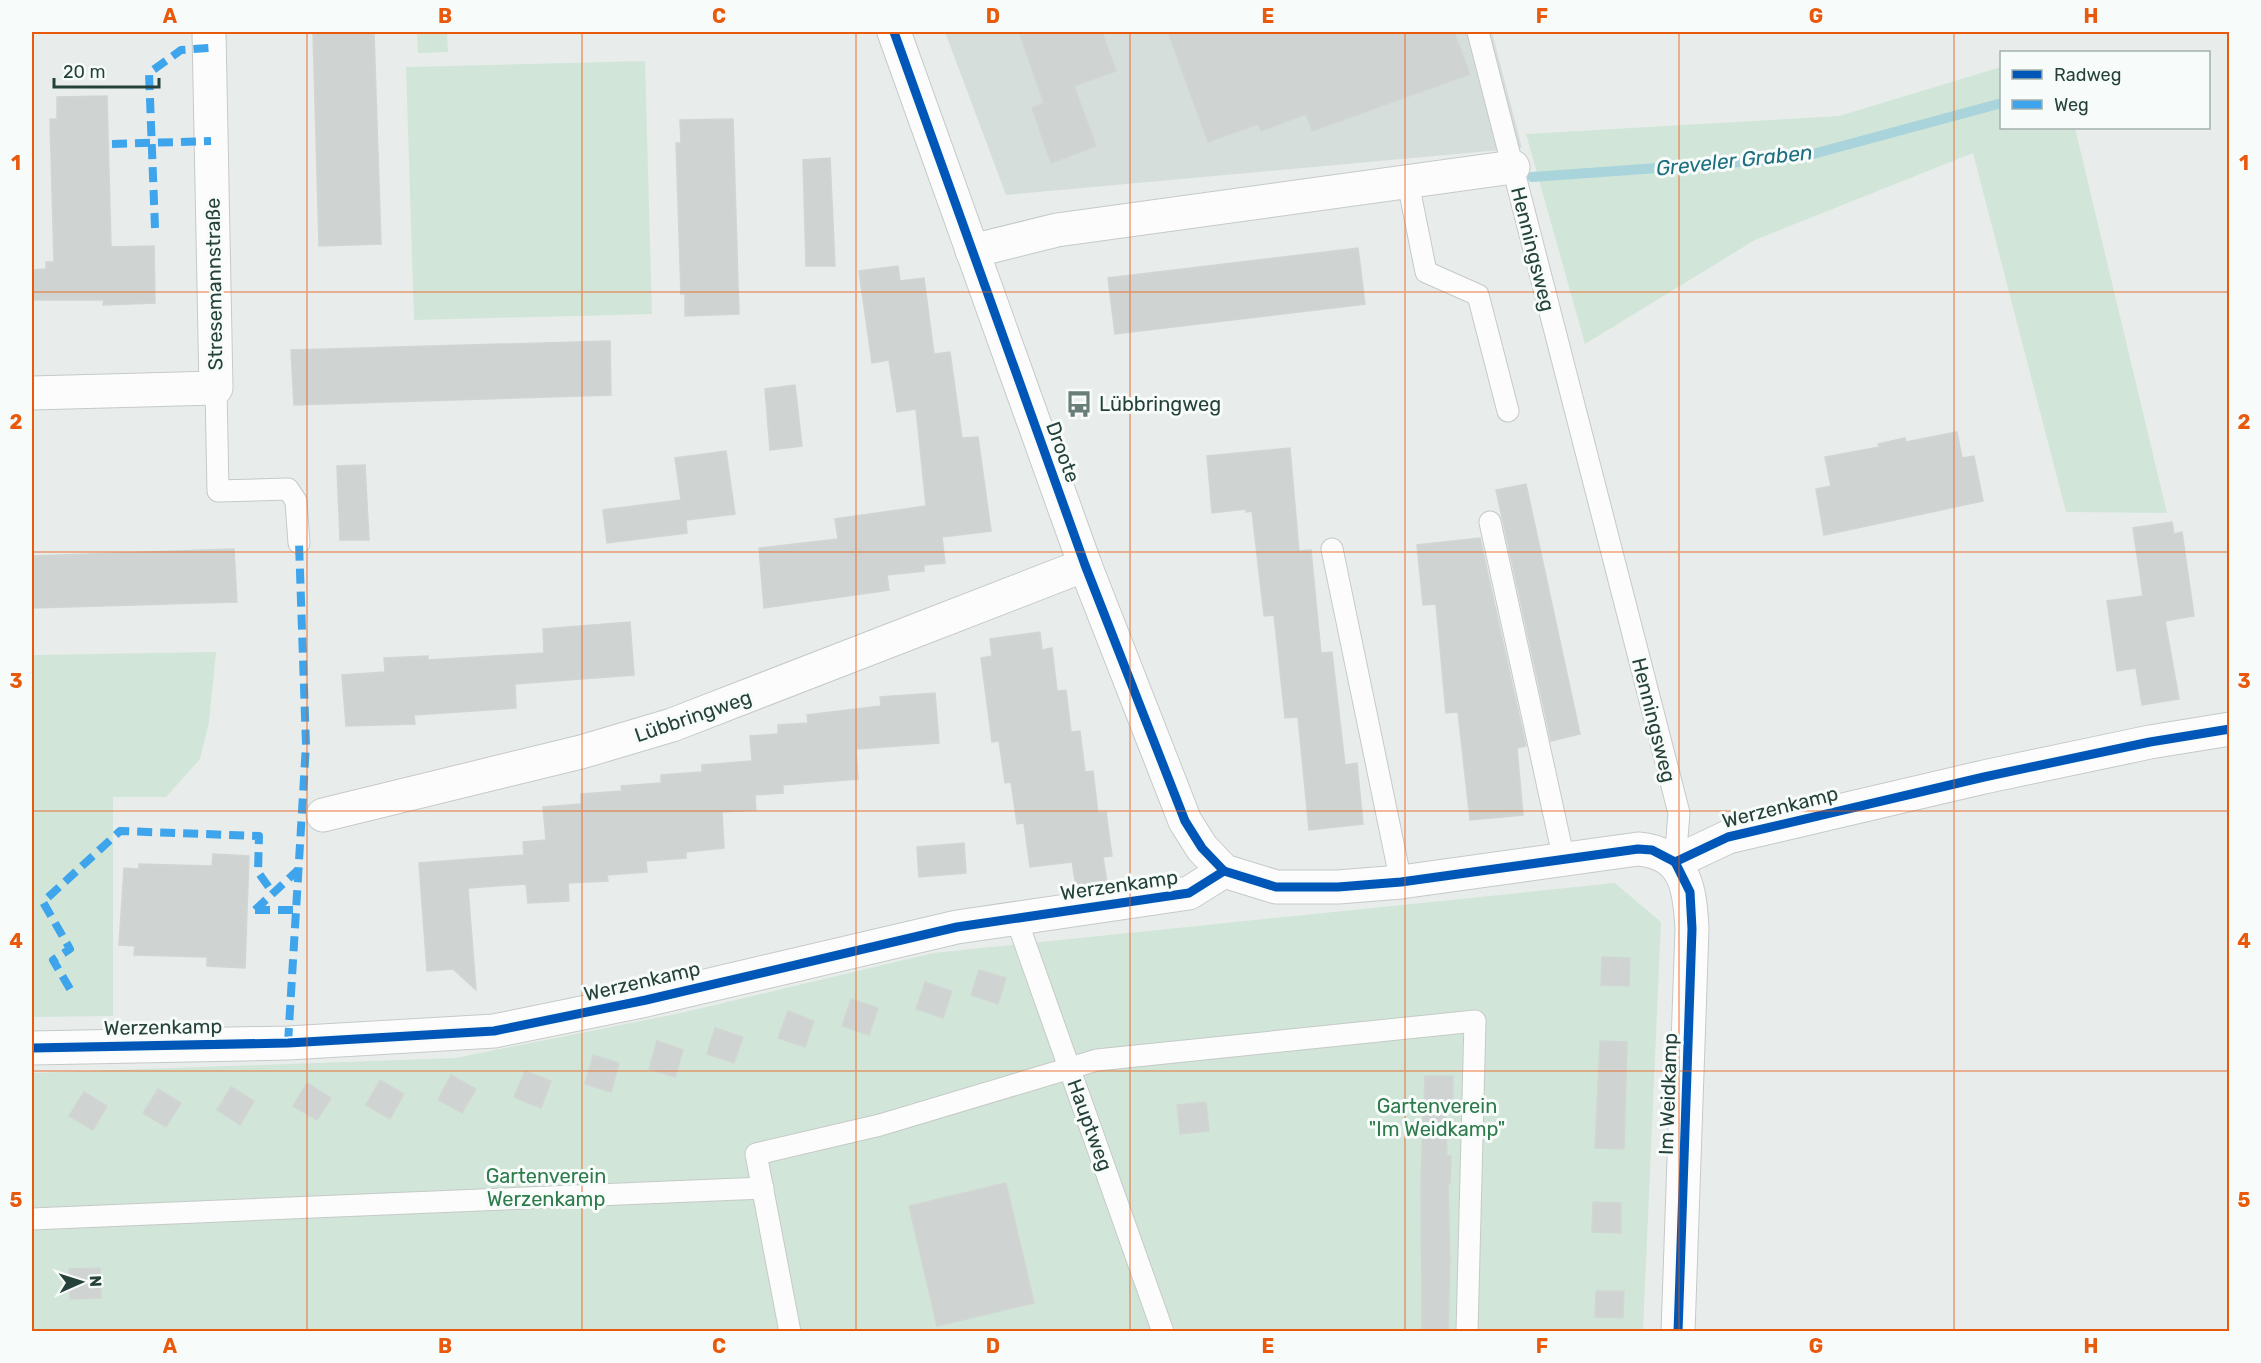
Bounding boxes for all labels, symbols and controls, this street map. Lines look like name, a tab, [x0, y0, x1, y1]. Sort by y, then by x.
text: A	[163, 4, 178, 28]
text: B	[438, 4, 452, 28]
text: C	[712, 4, 726, 28]
text: D	[986, 4, 1000, 28]
text: E	[1262, 4, 1274, 28]
text: F	[1536, 4, 1548, 28]
text: G	[1809, 4, 1823, 28]
text: H	[2084, 4, 2098, 28]
scale bar	[54, 51, 159, 89]
legend	[2000, 51, 2210, 129]
text: 20 m	[63, 61, 105, 83]
text: Radweg	[2054, 64, 2121, 86]
text: Weg	[2054, 94, 2089, 116]
water label: Greveler Graben	[1654, 139, 1814, 181]
text: 1	[11, 151, 21, 175]
text: 1	[2239, 151, 2249, 175]
street label: Henningsweg	[1506, 184, 1560, 314]
street label: Stresemannstraße	[200, 197, 228, 371]
bus stop icon: Lübbringweg	[1064, 389, 1094, 419]
place label: Lübbringweg	[1099, 392, 1221, 416]
text: 2	[10, 410, 23, 434]
text: 2	[2238, 410, 2251, 434]
street label: Droote	[1041, 418, 1085, 486]
street label: Henningsweg	[1627, 655, 1681, 785]
text: 3	[9, 669, 23, 693]
text: 3	[2237, 669, 2251, 693]
street label: Lübbringweg	[631, 685, 755, 747]
street label: Werzenkamp	[1720, 781, 1840, 833]
street label: Werzenkamp	[1059, 865, 1179, 905]
text: 4	[9, 929, 23, 953]
text: 4	[2237, 929, 2251, 953]
street label: Werzenkamp	[582, 956, 702, 1006]
street label: Werzenkamp	[103, 1014, 223, 1040]
street label: Im Weidkamp	[1654, 1033, 1682, 1155]
street label: Hauptweg	[1062, 1076, 1118, 1174]
park label: Gartenverein "Im Weidkamp"	[1369, 1094, 1505, 1141]
park label: Gartenverein Werzenkamp	[486, 1164, 606, 1211]
text: 5	[10, 1188, 23, 1212]
text: 5	[2238, 1188, 2251, 1212]
north arrow	[51, 1252, 111, 1312]
text: N	[86, 1275, 105, 1287]
text: A	[163, 1334, 178, 1358]
text: B	[438, 1334, 452, 1358]
text: C	[712, 1334, 726, 1358]
text: D	[986, 1334, 1000, 1358]
text: E	[1262, 1334, 1274, 1358]
text: F	[1536, 1334, 1548, 1358]
text: G	[1809, 1334, 1823, 1358]
text: H	[2084, 1334, 2098, 1358]

